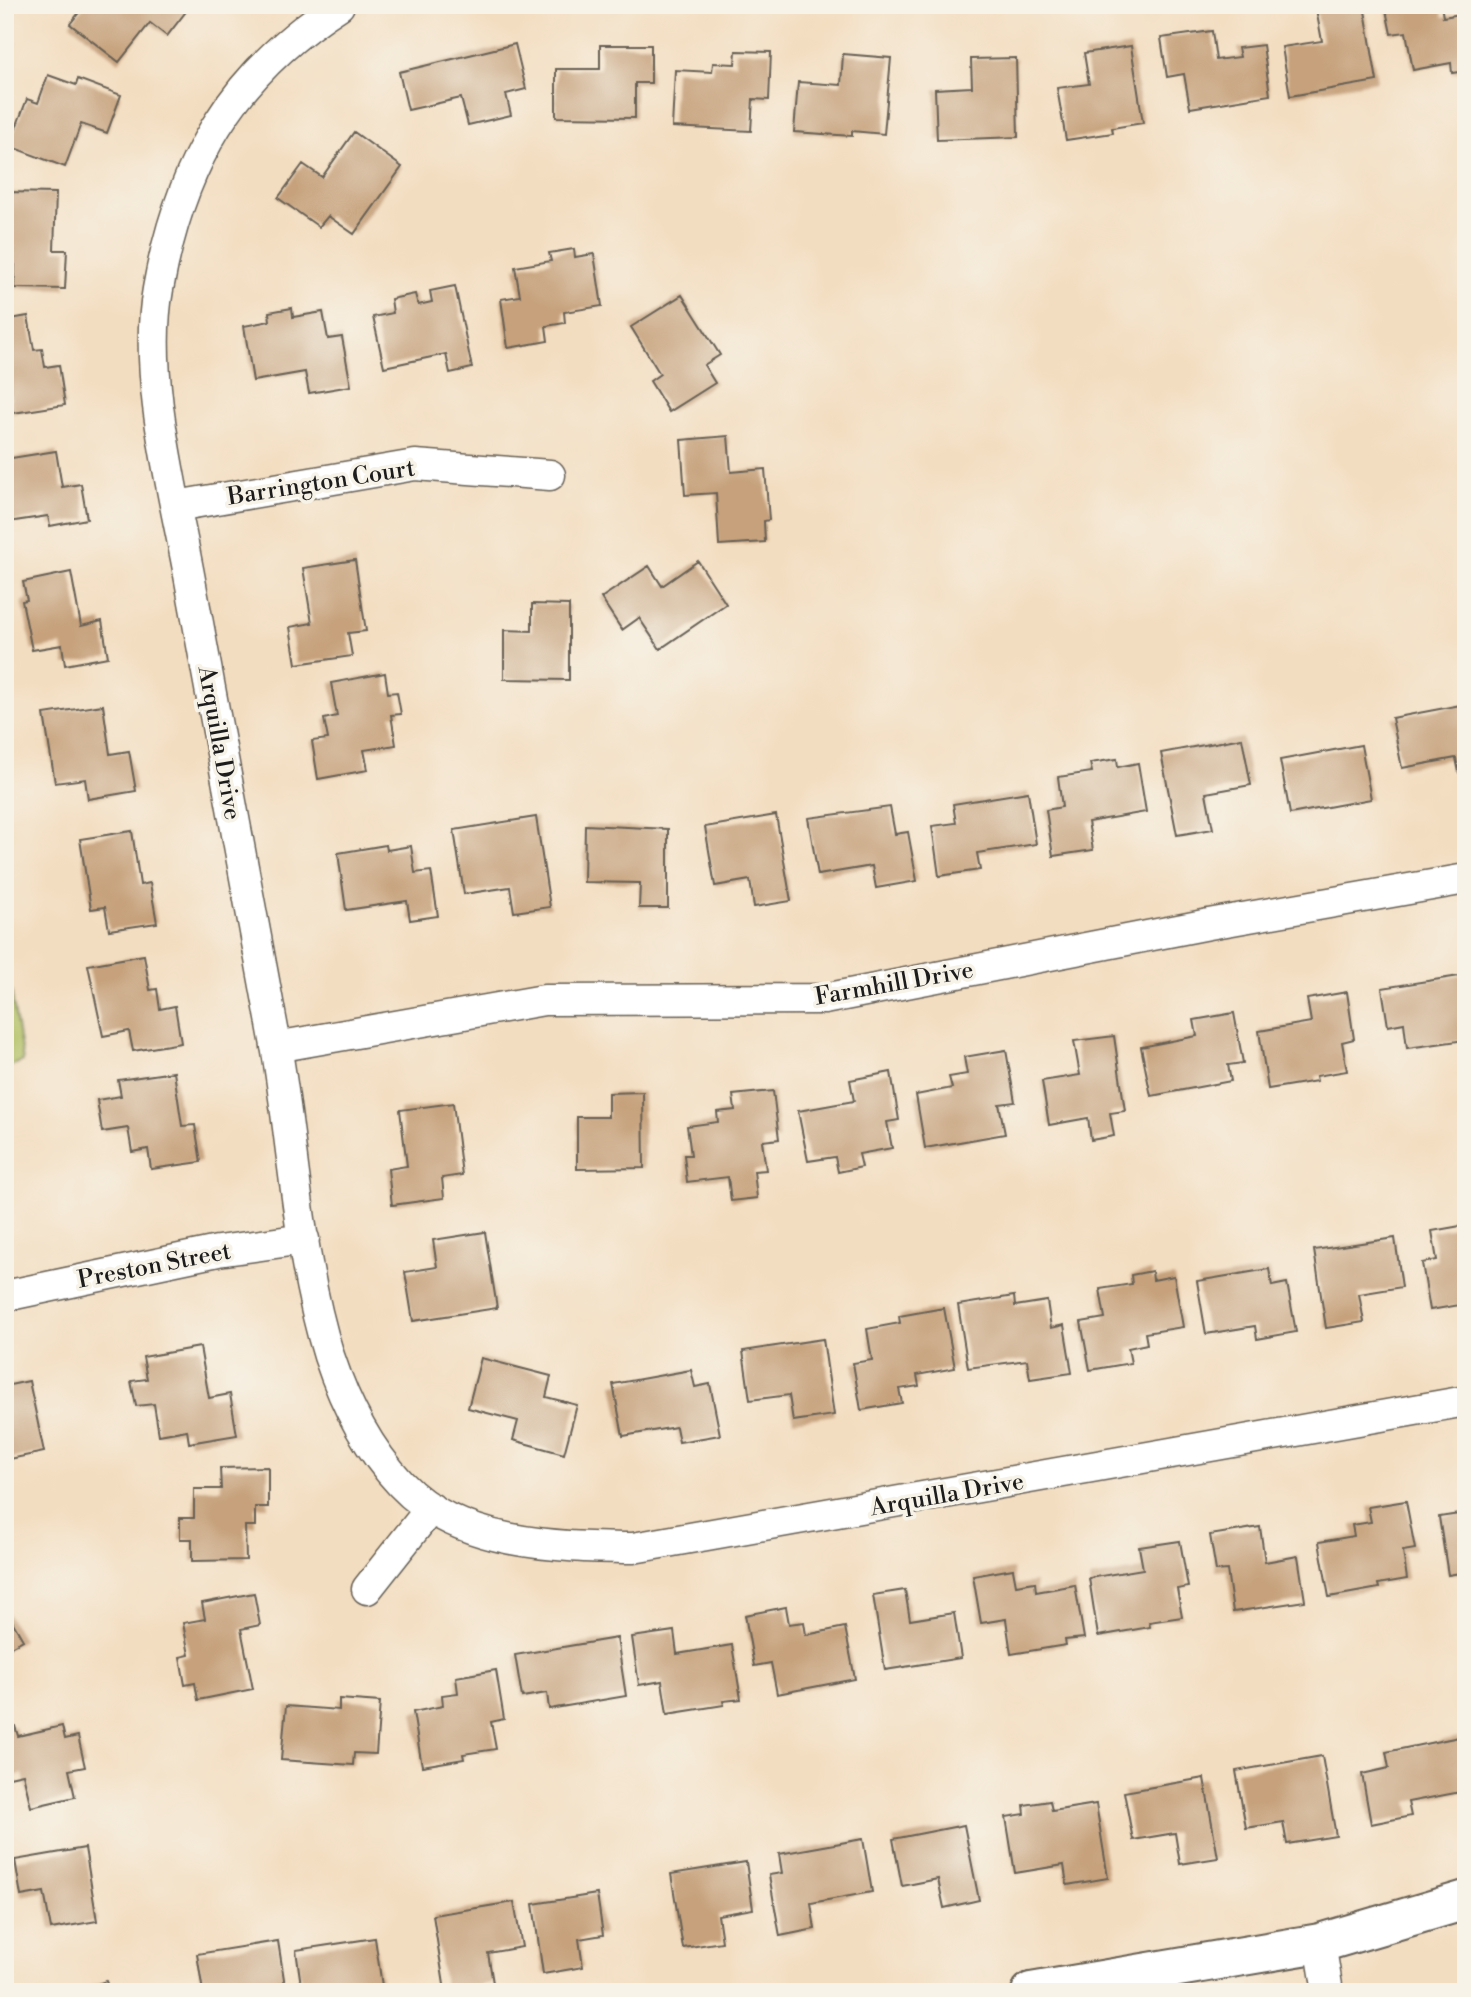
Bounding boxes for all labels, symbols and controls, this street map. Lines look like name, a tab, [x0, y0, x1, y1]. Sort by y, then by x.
street label: Barrington Court	[224, 453, 418, 513]
street label: Arquilla Drive	[191, 663, 247, 822]
street label: Farmhill Drive	[812, 955, 976, 1013]
street label: Preston Street	[75, 1236, 234, 1296]
street label: Arquilla Drive	[867, 1467, 1026, 1523]

